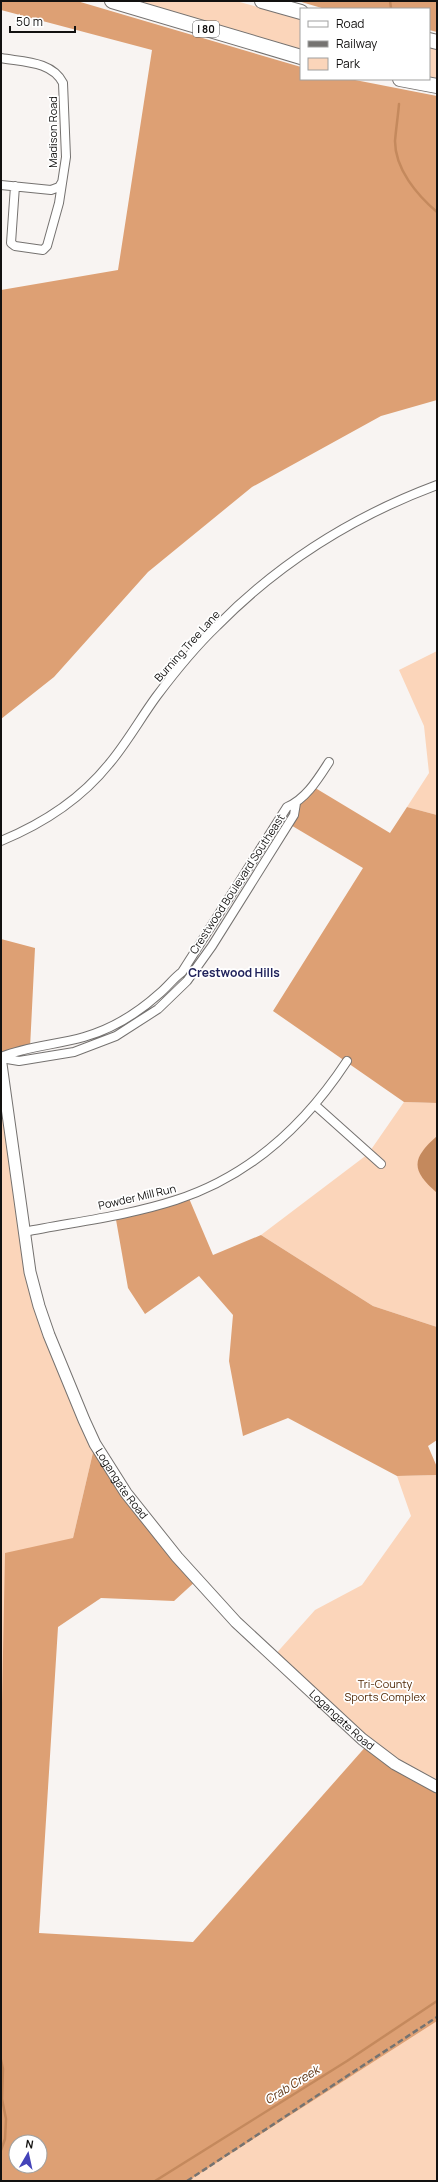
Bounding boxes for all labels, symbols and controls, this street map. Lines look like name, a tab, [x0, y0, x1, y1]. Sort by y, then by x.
scale bar	[10, 8, 75, 34]
legend	[300, 8, 430, 80]
text: 50 m	[16, 13, 43, 30]
text: Road	[336, 15, 364, 32]
road number: I 80	[193, 21, 219, 37]
text: Railway	[336, 35, 378, 52]
text: Park	[336, 55, 361, 72]
street label: Madison Road	[45, 96, 60, 168]
street label: Burning Tree Lane	[151, 606, 223, 685]
street label: Crestwood Boulevard Southeast	[186, 811, 288, 957]
district label: Crestwood Hills	[188, 964, 280, 981]
street label: Powder Mill Run	[97, 1180, 177, 1213]
street label: Logangate Road	[92, 1445, 152, 1522]
park label: Tri-County Sports Complex	[345, 1676, 426, 1704]
street label: Logangate Road	[307, 1686, 378, 1753]
water label: Crab Creek	[261, 2060, 324, 2108]
north arrow	[8, 2134, 48, 2174]
text: N	[25, 2136, 35, 2152]

